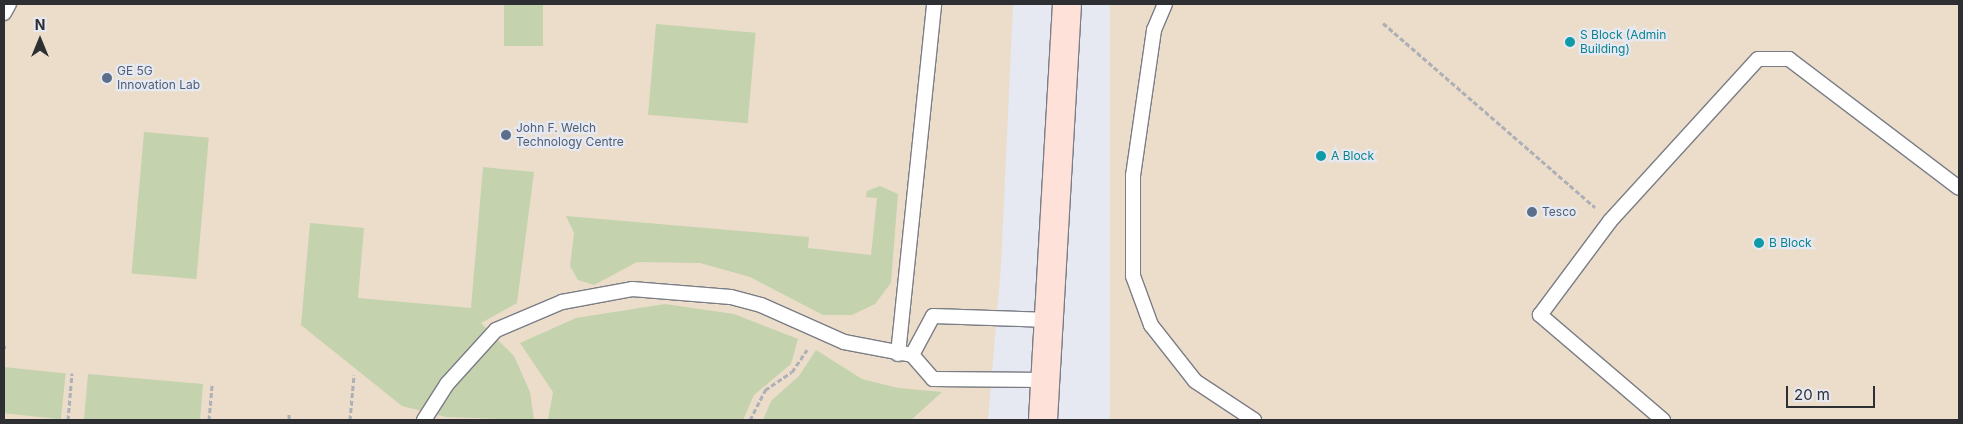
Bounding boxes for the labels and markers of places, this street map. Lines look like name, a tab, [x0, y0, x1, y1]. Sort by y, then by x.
place label: S Block (Admin Building)	[1580, 28, 1666, 56]
marker: S Block (Admin Building)	[1564, 36, 1576, 48]
place label: GE 5G Innovation Lab	[117, 64, 200, 92]
marker: GE 5G Innovation Lab	[101, 72, 113, 84]
place label: John F. Welch Technology Centre	[516, 121, 624, 149]
marker: John F. Welch Technology Centre	[500, 129, 512, 141]
place label: A Block	[1331, 149, 1374, 163]
marker: A Block	[1315, 150, 1327, 162]
place label: Tesco	[1542, 205, 1576, 219]
marker: Tesco	[1526, 206, 1538, 218]
place label: B Block	[1769, 236, 1812, 250]
marker: B Block	[1753, 237, 1765, 249]

